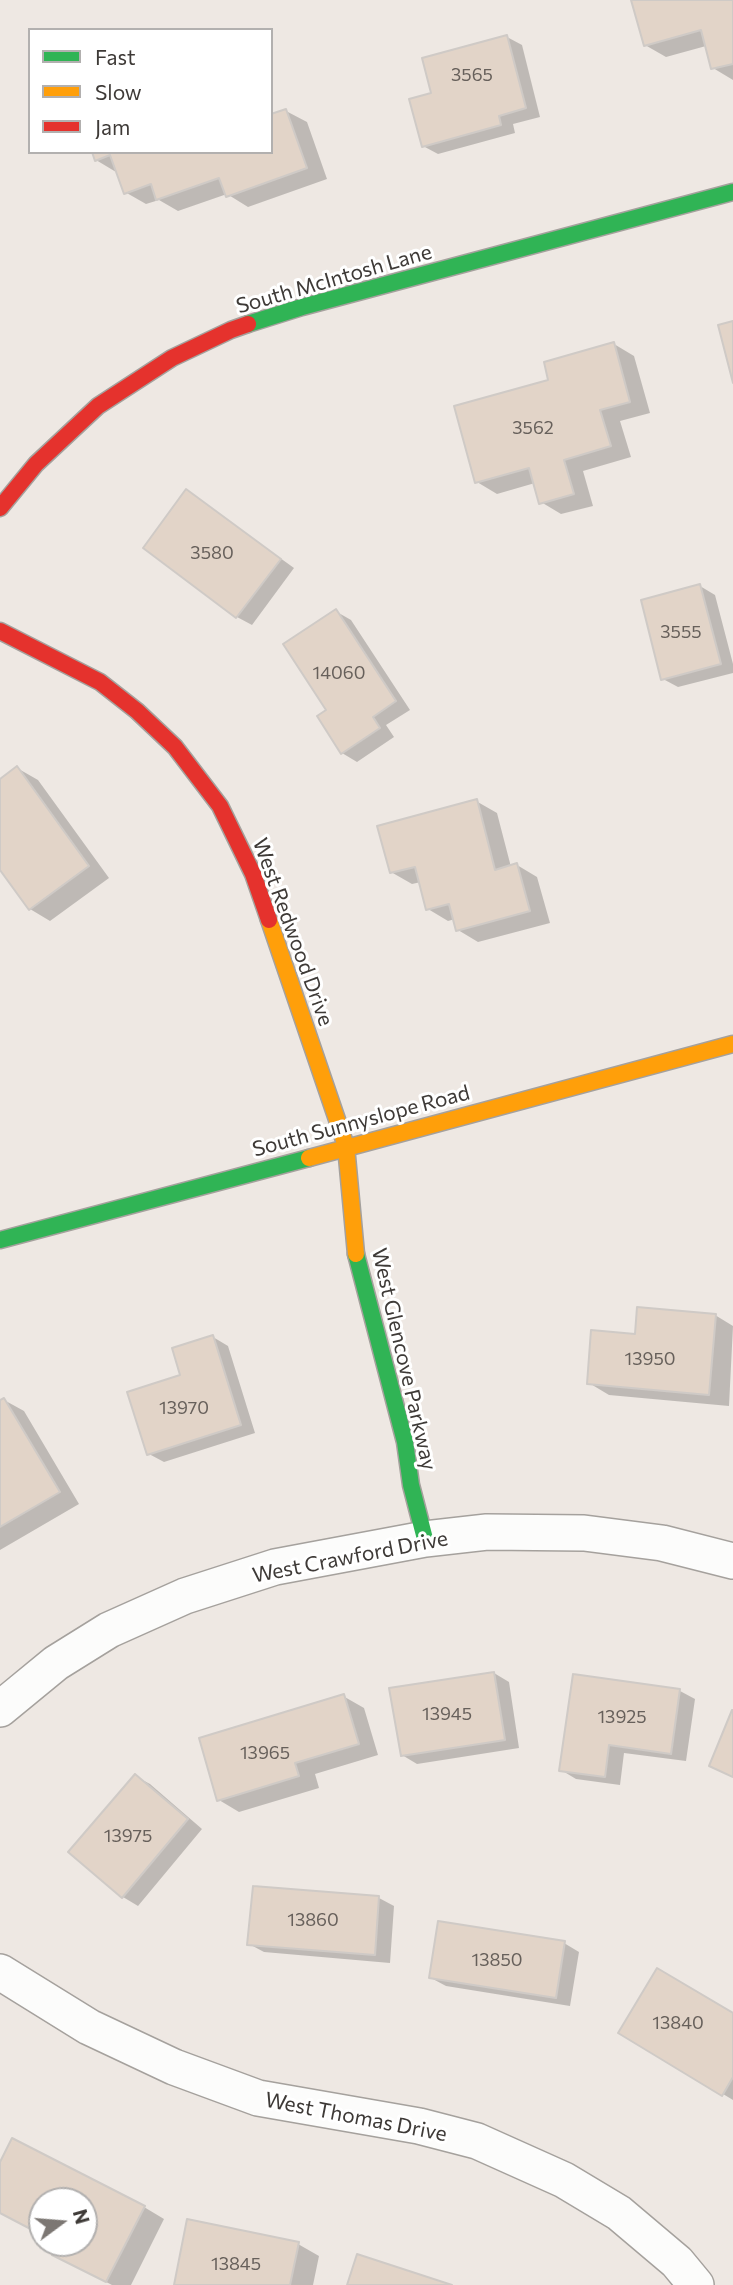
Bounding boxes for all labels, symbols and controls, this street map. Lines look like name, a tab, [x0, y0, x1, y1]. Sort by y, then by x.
legend	[28, 28, 273, 154]
text: Fast	[95, 44, 136, 69]
house number: 3565	[451, 64, 493, 86]
text: Slow	[95, 79, 142, 104]
text: Jam	[95, 114, 130, 139]
street label: South McIntosh Lane	[233, 239, 435, 319]
house number: 3562	[512, 417, 554, 439]
house number: 3580	[190, 542, 234, 564]
house number: 3555	[660, 621, 702, 643]
house number: 14060	[313, 662, 365, 684]
street label: West Redwood Drive	[247, 835, 339, 1029]
street label: South Sunnyslope Road	[250, 1080, 472, 1162]
street label: West Glencove Parkway	[366, 1245, 442, 1473]
house number: 13950	[625, 1348, 675, 1370]
house number: 13970	[159, 1397, 209, 1419]
street label: West Crawford Drive	[250, 1526, 450, 1588]
house number: 13945	[422, 1703, 472, 1725]
house number: 13925	[597, 1706, 647, 1728]
house number: 13965	[240, 1742, 290, 1764]
house number: 13975	[104, 1825, 152, 1847]
house number: 13860	[287, 1909, 339, 1931]
house number: 13850	[472, 1949, 522, 1971]
house number: 13840	[652, 2012, 704, 2034]
street label: West Thomas Drive	[263, 2087, 449, 2147]
north arrow	[28, 2187, 98, 2257]
text: N	[69, 2207, 95, 2227]
house number: 13845	[211, 2253, 261, 2275]

